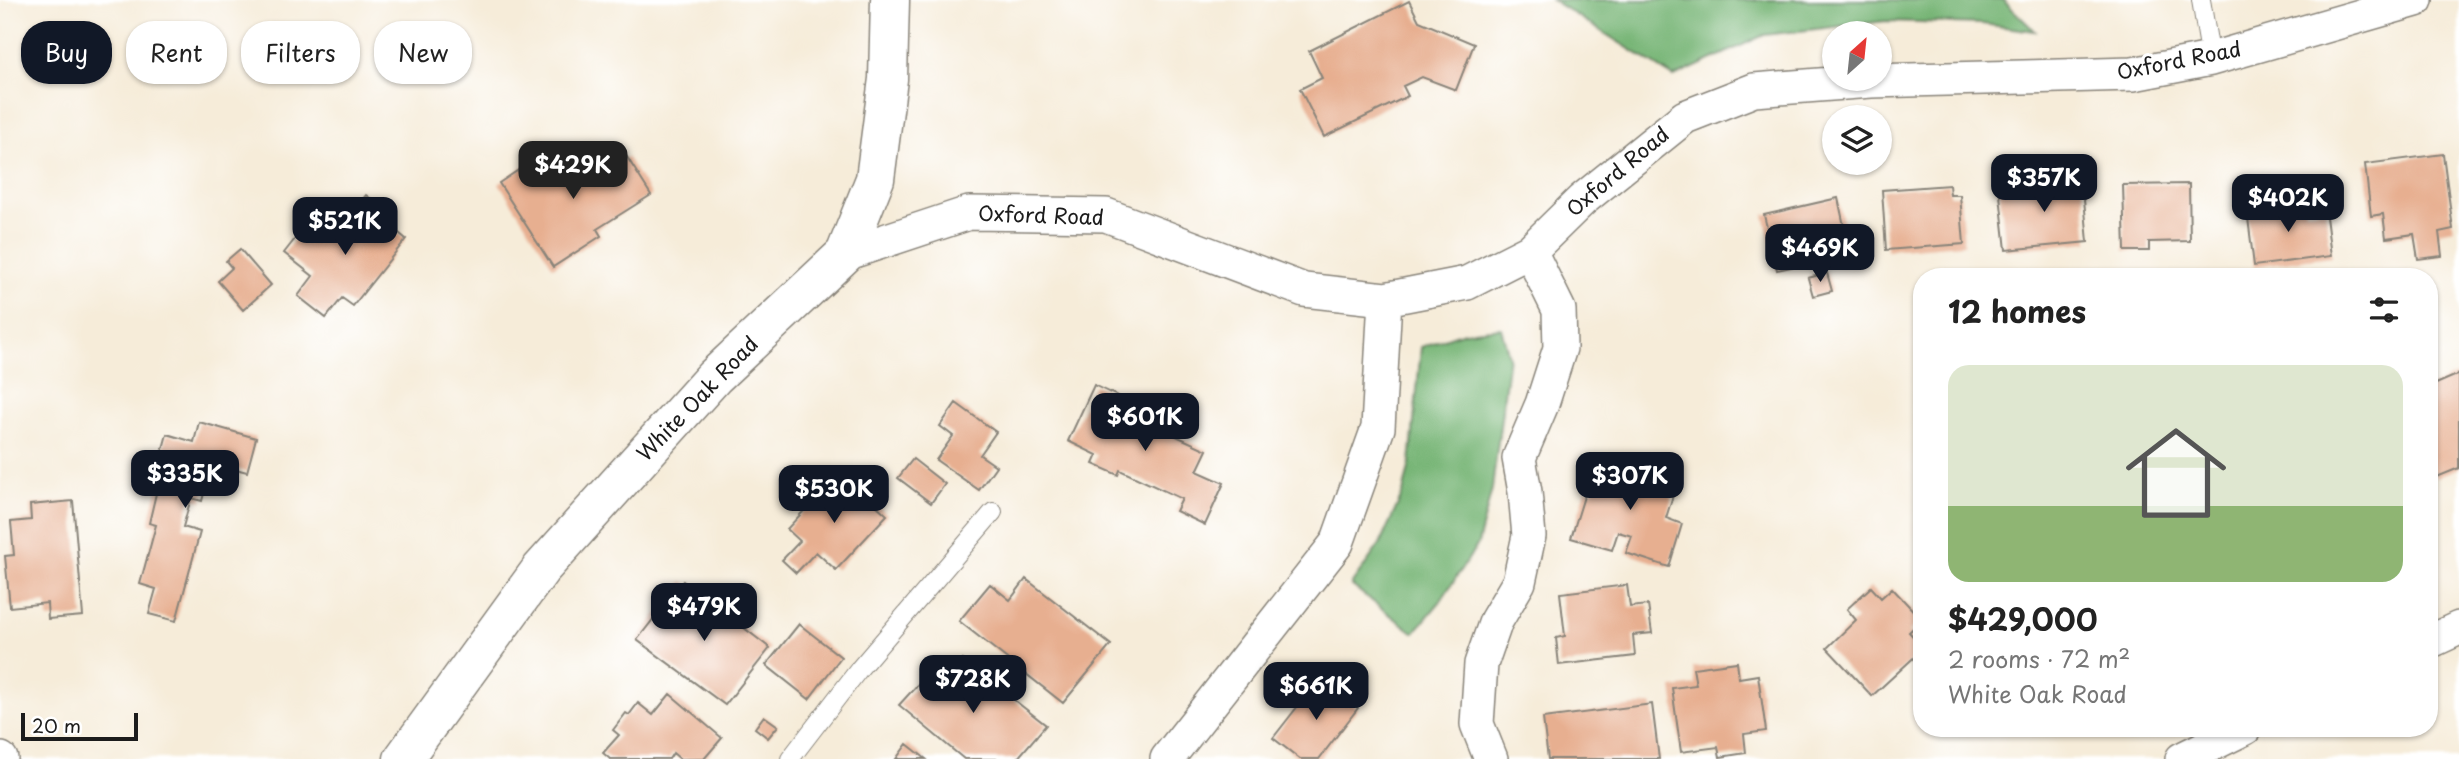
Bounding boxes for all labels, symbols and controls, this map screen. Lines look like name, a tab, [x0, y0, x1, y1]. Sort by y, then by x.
chip: Buy	[21, 21, 112, 84]
chip: Rent	[126, 21, 227, 84]
chip: Filters	[241, 21, 360, 84]
chip: New	[374, 21, 472, 84]
north arrow	[1822, 21, 1892, 91]
map controls	[1822, 21, 1892, 175]
street label: Oxford Road	[2114, 31, 2244, 87]
button: layers	[1822, 105, 1892, 175]
street label: Oxford Road	[1558, 118, 1675, 223]
pin: $429K	[524, 142, 622, 201]
text: $429K	[535, 146, 611, 181]
pin: $357K	[1995, 154, 2093, 214]
text: $357K	[2007, 159, 2081, 194]
pin: $402K	[2239, 174, 2337, 234]
text: $402K	[2248, 179, 2328, 214]
street label: Oxford Road	[977, 196, 1105, 232]
pin: $521K	[296, 198, 394, 257]
text: $521K	[309, 202, 381, 237]
pin: $469K	[1771, 224, 1869, 284]
text: $469K	[1781, 229, 1859, 264]
text: 12 homes	[1948, 288, 2086, 333]
icon: filters	[2365, 291, 2403, 329]
street label: White Oak Road	[628, 328, 765, 467]
pin: $601K	[1096, 393, 1194, 453]
text: $601K	[1107, 398, 1183, 433]
icon: home	[2113, 410, 2239, 536]
pin: $335K	[136, 450, 234, 510]
pin: $307K	[1581, 452, 1679, 512]
text: $335K	[147, 455, 223, 490]
text: $307K	[1592, 457, 1668, 492]
pin: $530K	[785, 466, 883, 525]
text: $530K	[795, 470, 873, 505]
pin: $479K	[655, 584, 753, 643]
text: $479K	[667, 588, 741, 623]
text: $429,000	[1948, 596, 2098, 641]
text: 2 rooms · 72 m²	[1948, 641, 2130, 676]
pin: $728K	[924, 656, 1022, 715]
text: $728K	[935, 660, 1011, 695]
pin: $661K	[1267, 662, 1365, 722]
text: $661K	[1279, 667, 1353, 702]
text: White Oak Road	[1948, 676, 2127, 711]
scale bar	[21, 710, 138, 742]
text: 20 m	[32, 711, 81, 739]

